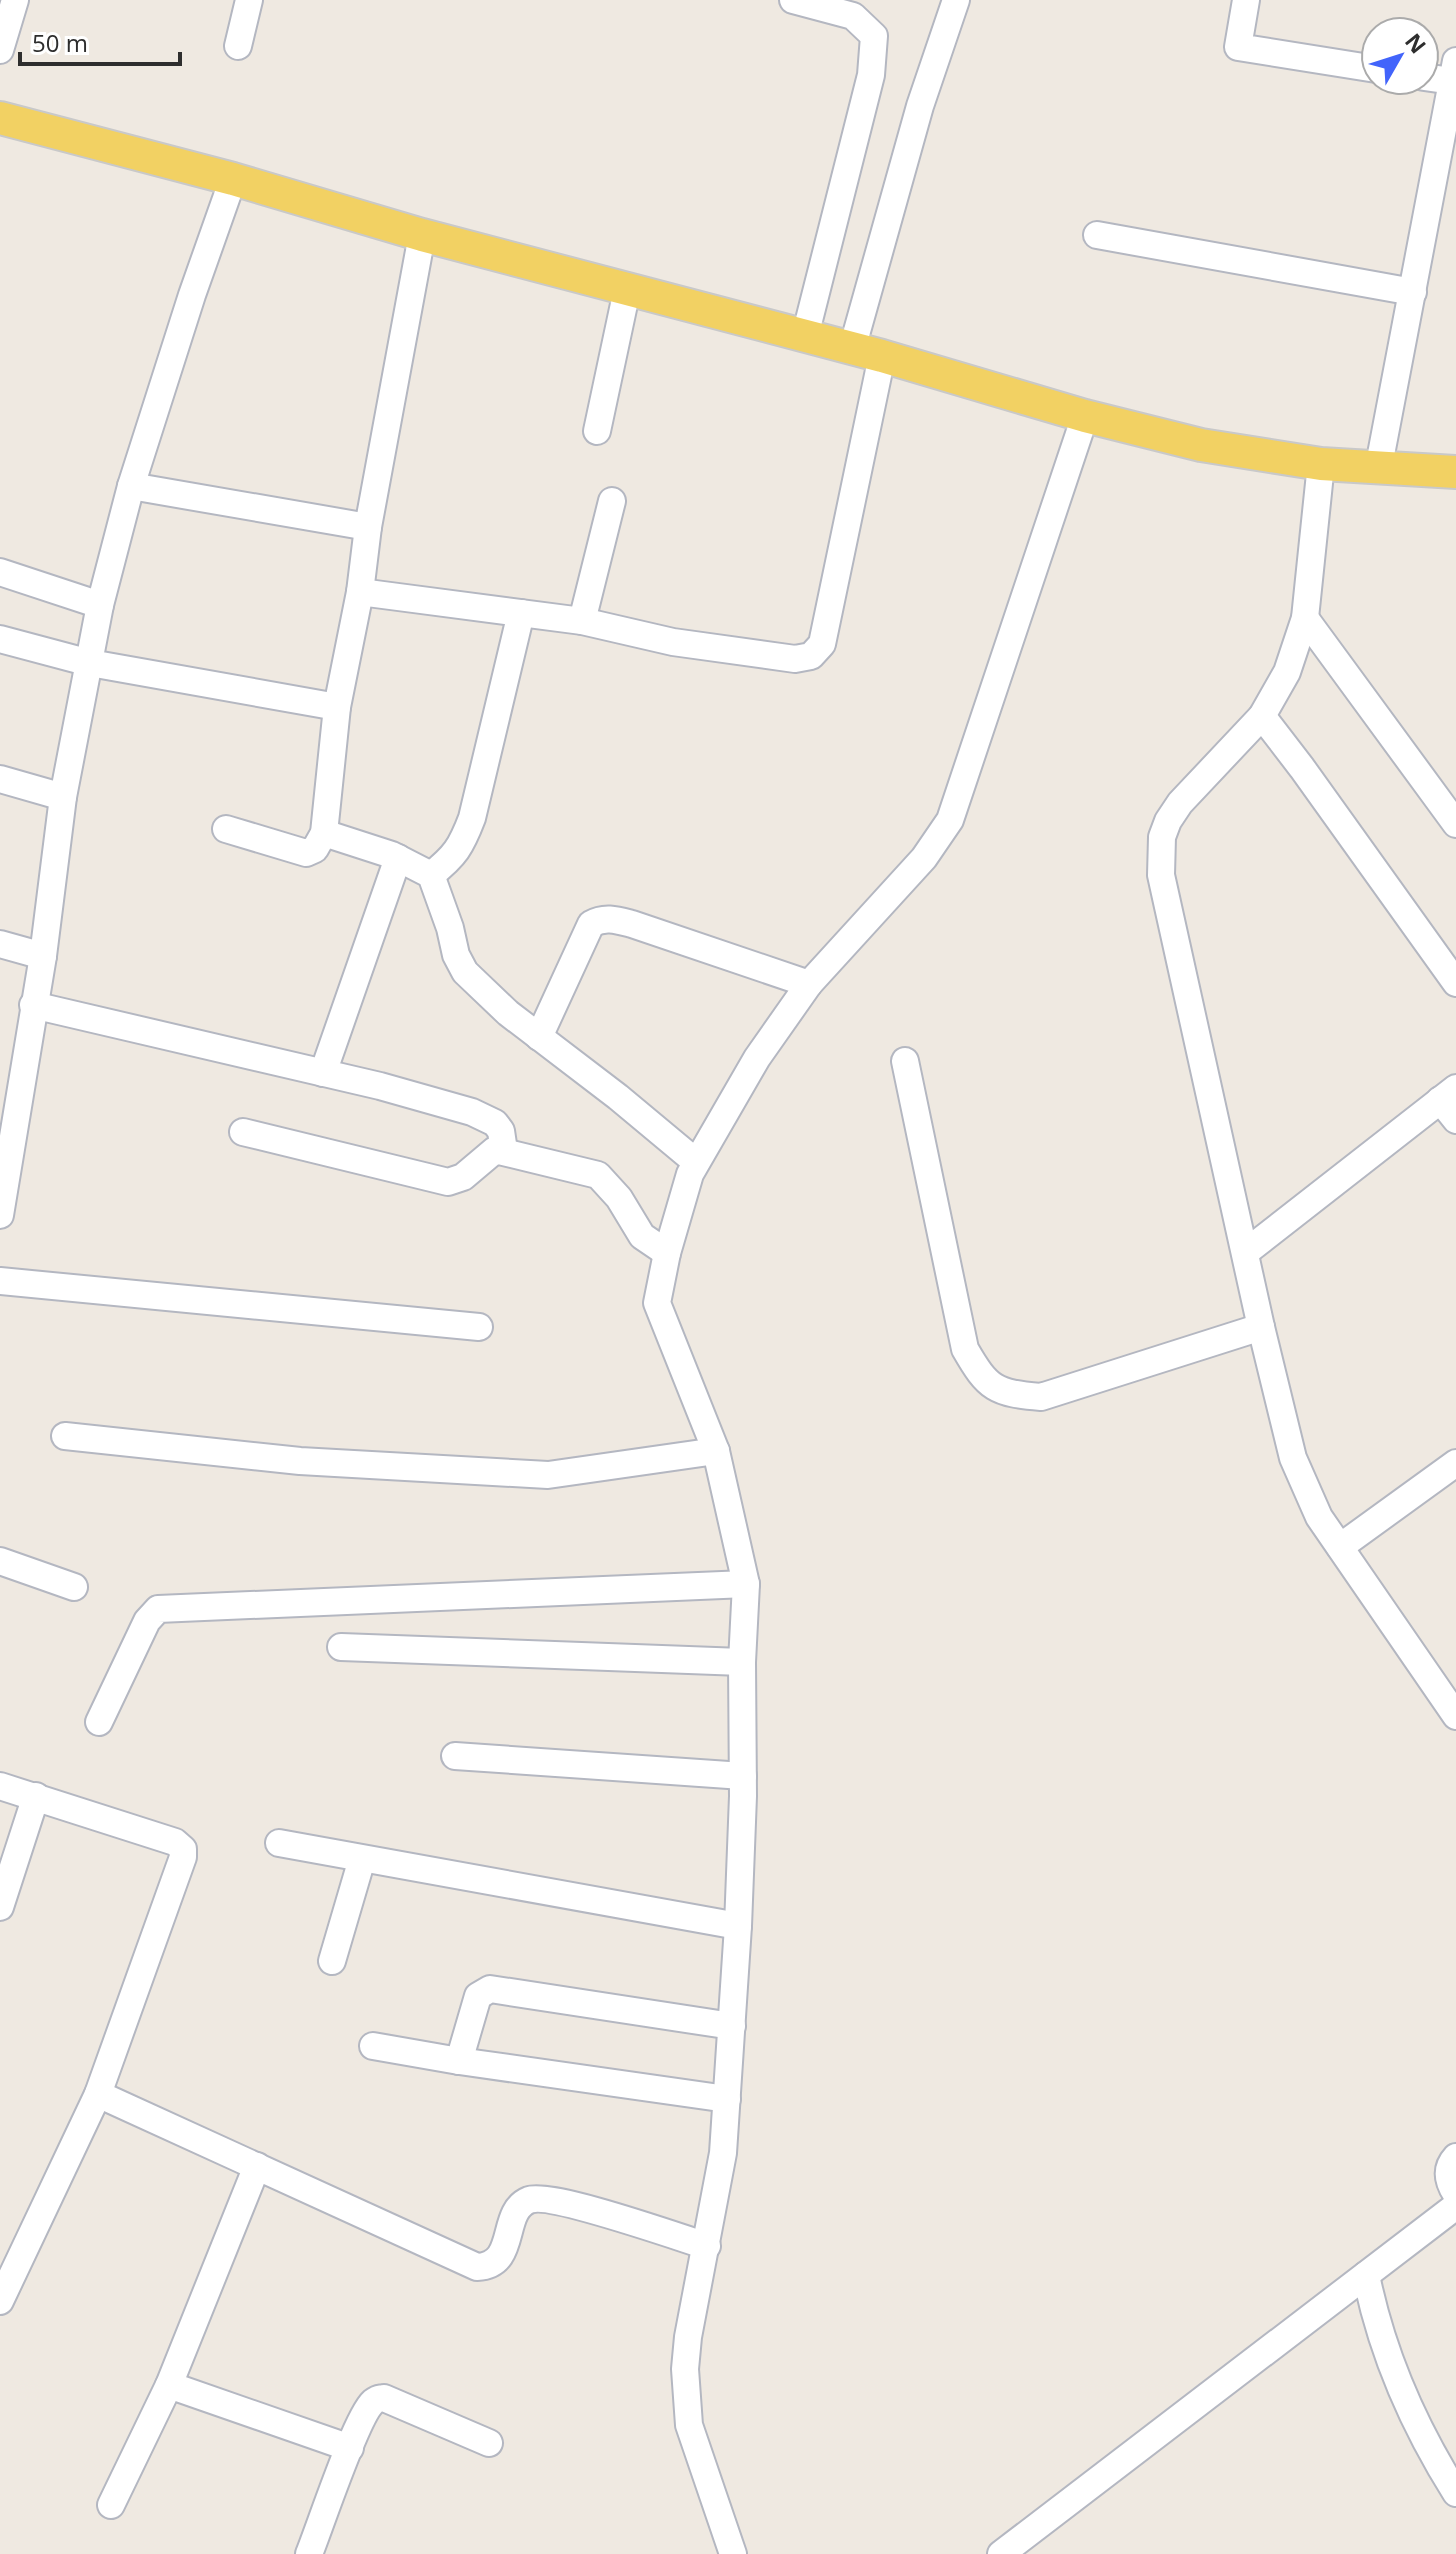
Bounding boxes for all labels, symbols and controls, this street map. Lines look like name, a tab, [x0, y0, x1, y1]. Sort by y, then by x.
scale bar	[20, 16, 180, 66]
north arrow	[1360, 16, 1440, 96]
text: 50 m	[32, 26, 88, 59]
text: N	[1399, 26, 1434, 59]

